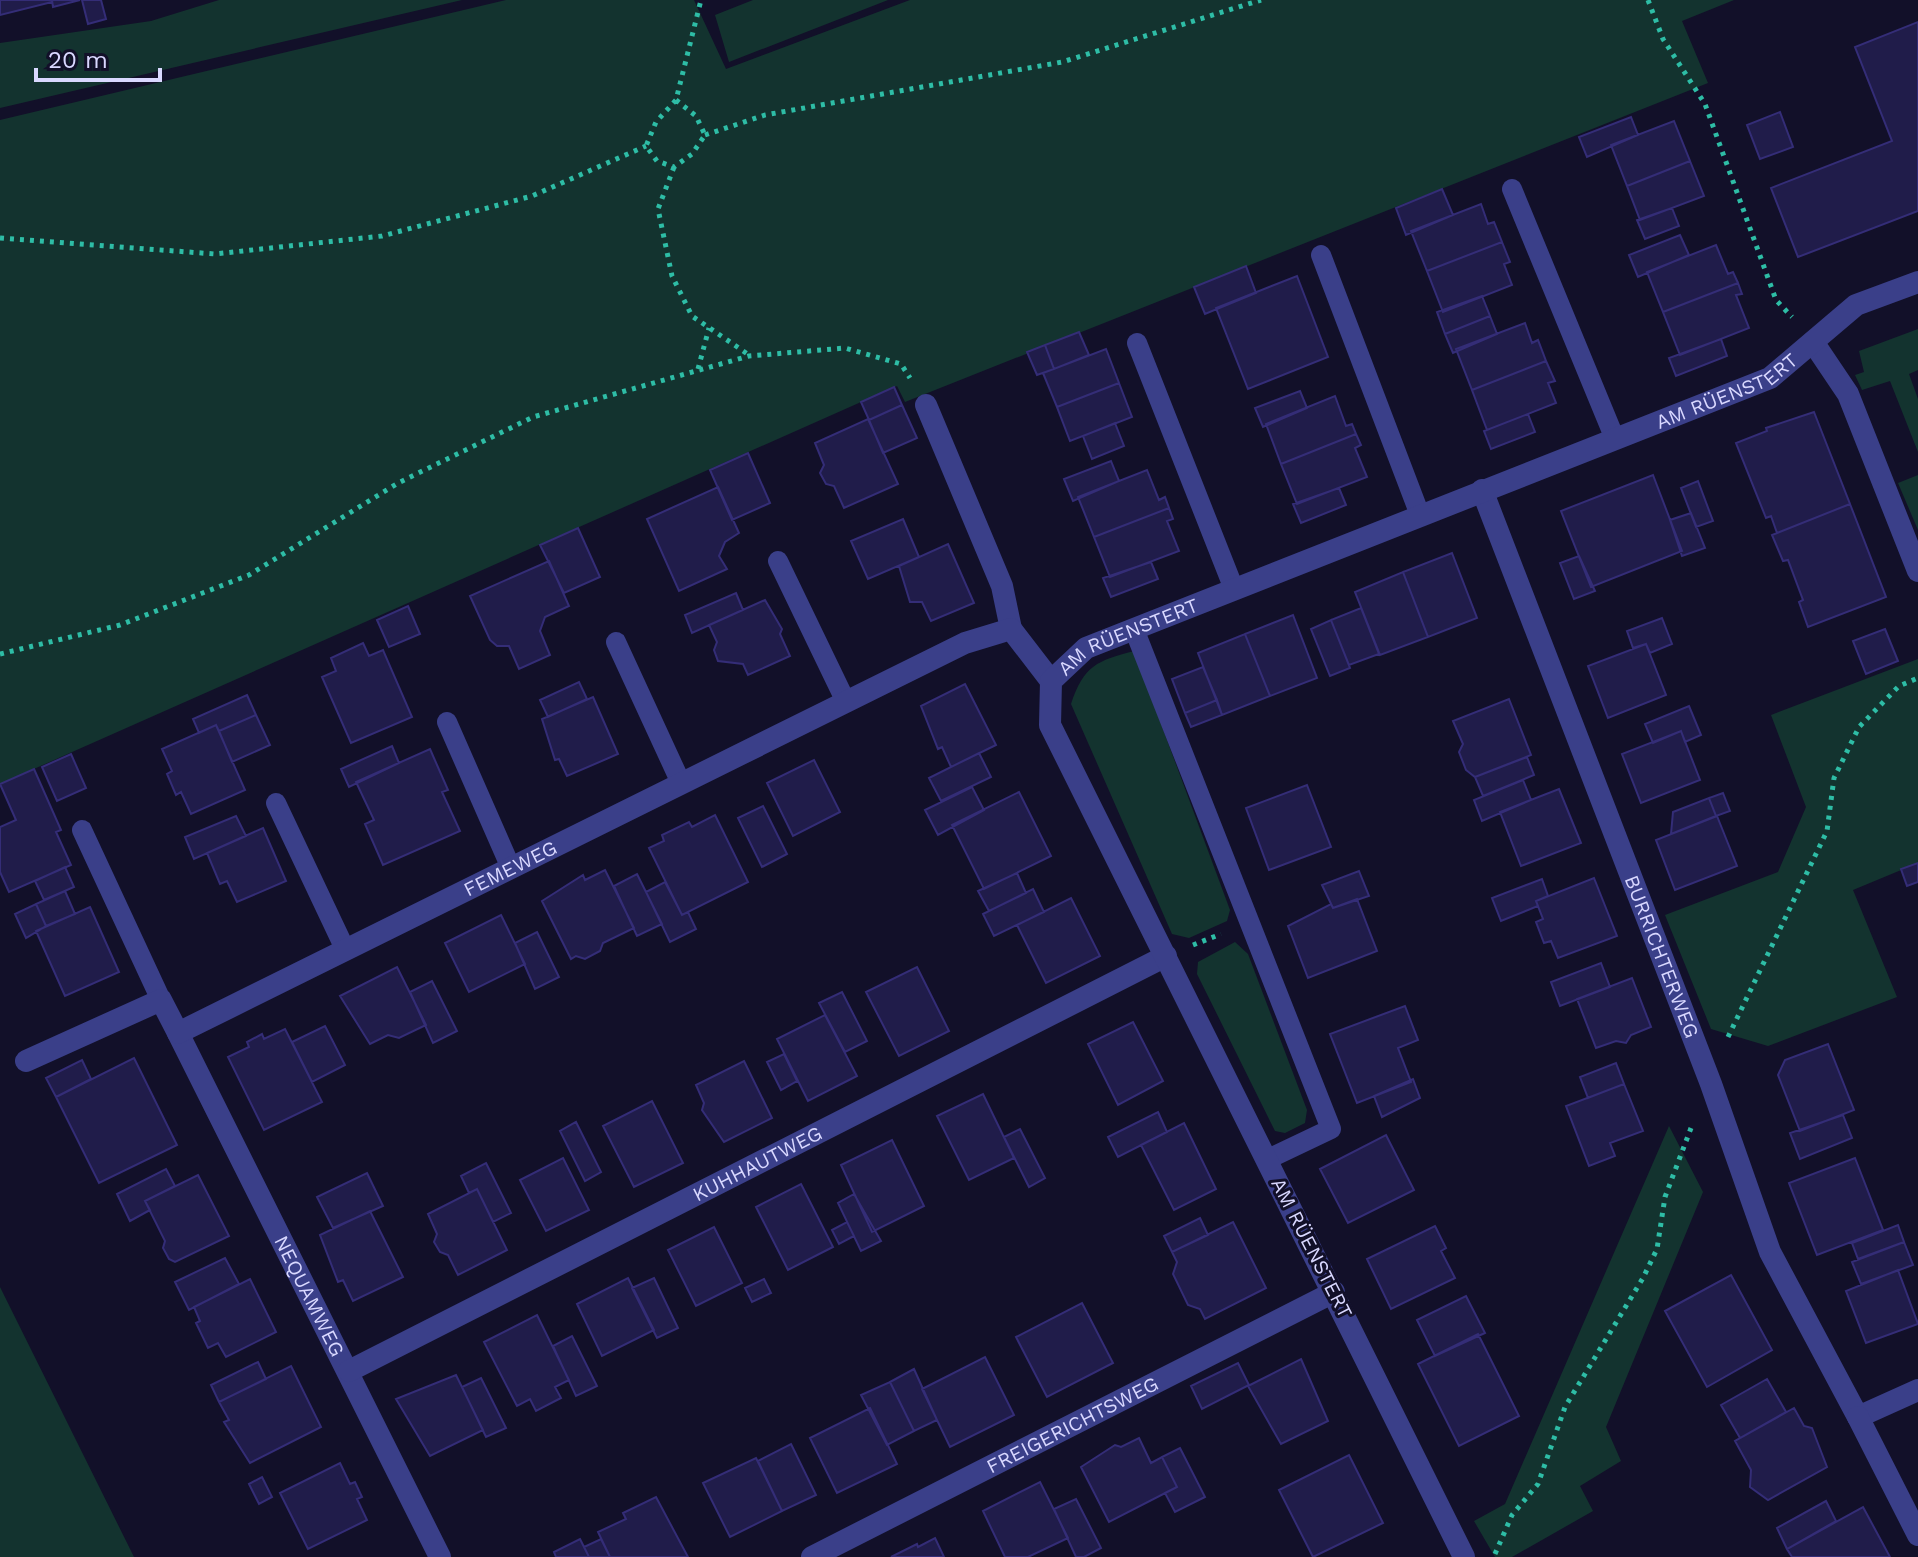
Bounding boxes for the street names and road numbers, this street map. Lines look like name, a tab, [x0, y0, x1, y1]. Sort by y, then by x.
street label: AM RÜENSTERT	[1652, 348, 1802, 434]
street label: AM RÜENSTERT	[1053, 593, 1202, 680]
street label: FEMEWEG	[460, 835, 561, 902]
street label: BURRICHTERWEG	[1620, 872, 1704, 1041]
street label: KUHHAUTWEG	[689, 1121, 826, 1206]
street label: AM RÜENSTERT	[1266, 1174, 1358, 1322]
street label: NEQUAMWEG	[269, 1231, 350, 1361]
street label: FREIGERICHTSWEG	[982, 1371, 1162, 1478]

